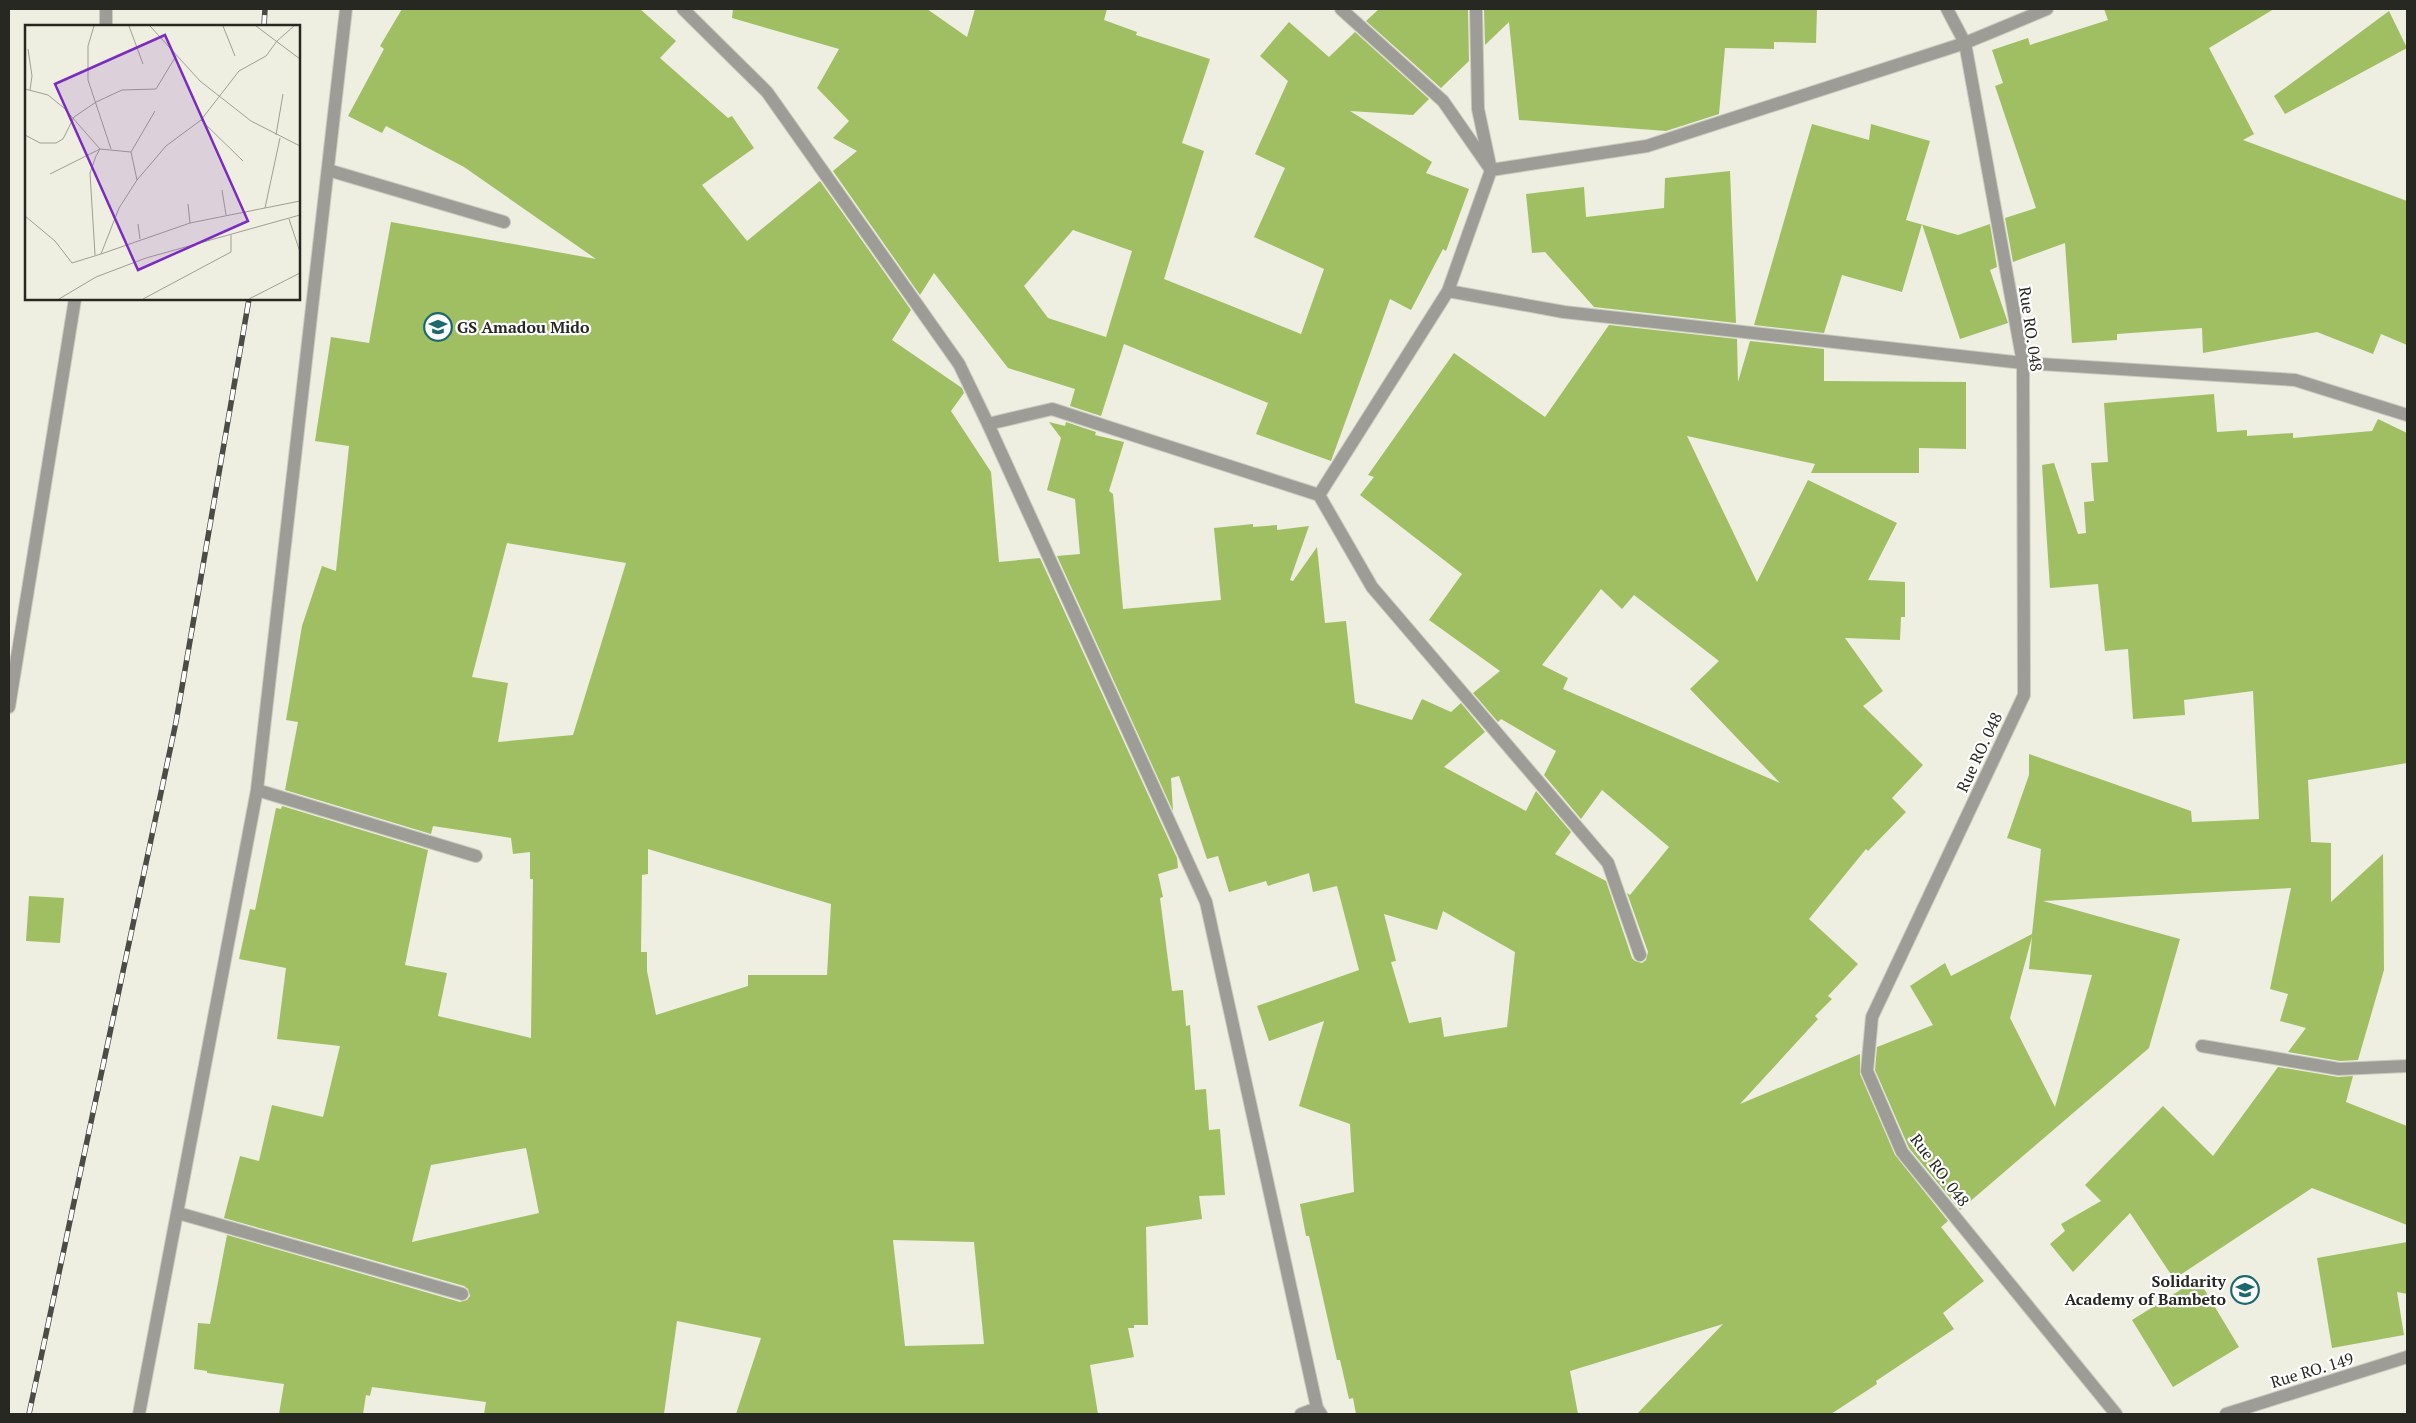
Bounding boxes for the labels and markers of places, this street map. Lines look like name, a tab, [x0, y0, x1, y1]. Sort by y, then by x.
school or university icon: GS Amadou Mido	[423, 312, 453, 342]
place label: GS Amadou Mido	[457, 316, 590, 338]
place label: Solidarity Academy of Bambeto	[2065, 1270, 2227, 1310]
school or university icon: Solidarity Academy of Bambeto	[2230, 1275, 2260, 1305]

